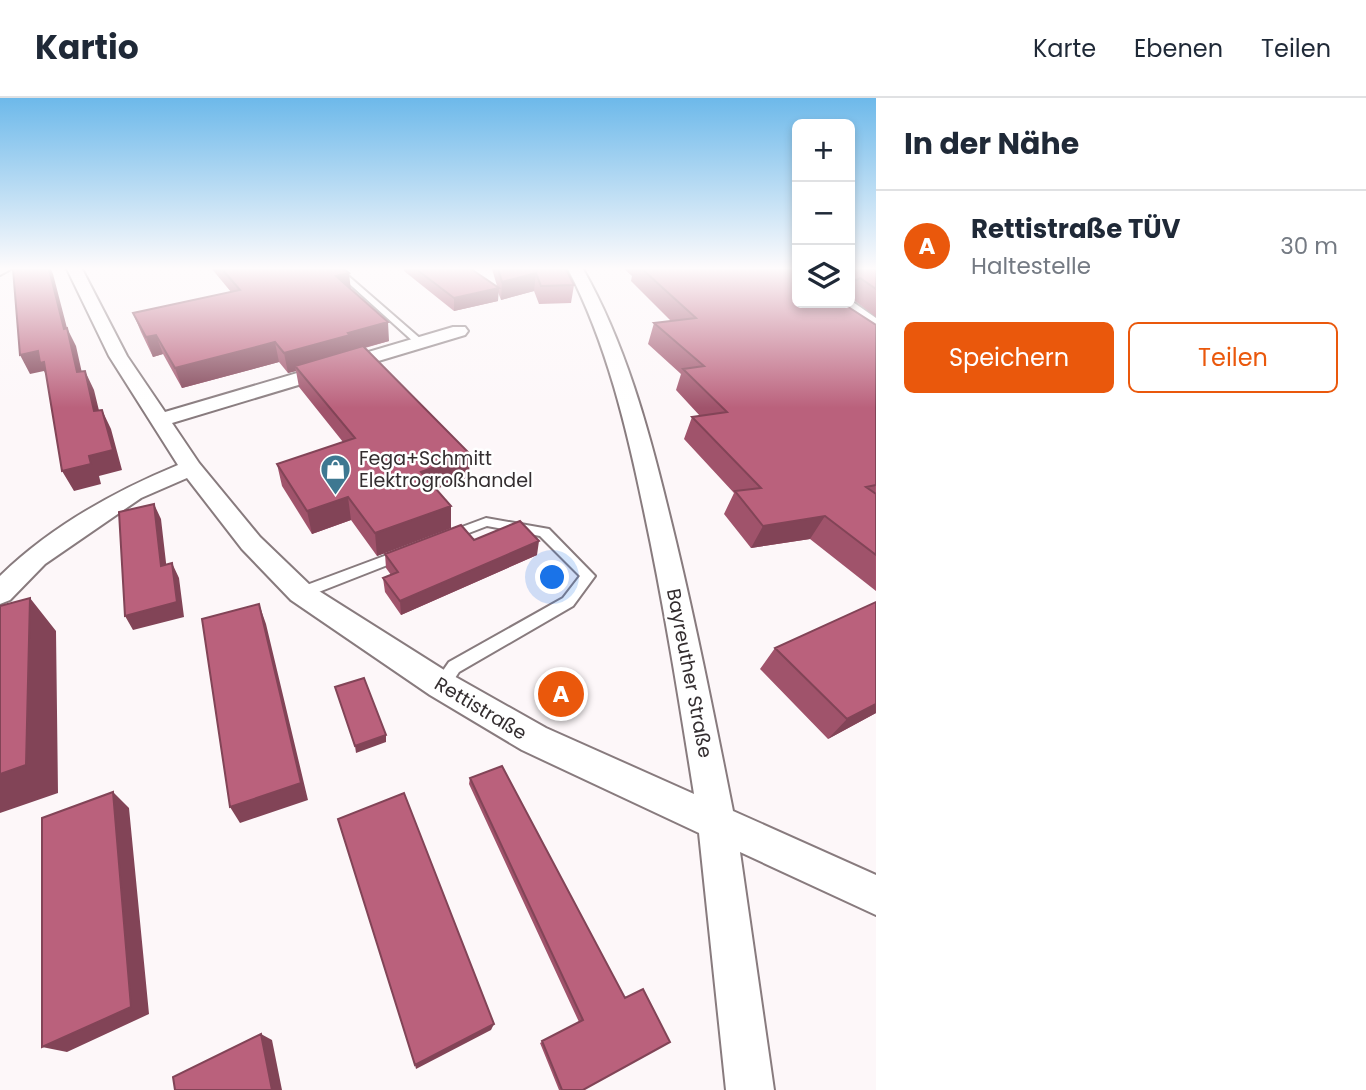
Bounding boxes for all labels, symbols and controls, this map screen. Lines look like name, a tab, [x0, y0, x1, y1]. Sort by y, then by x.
text: Kartio	[35, 24, 139, 71]
text: Karte	[1033, 32, 1096, 65]
text: Ebenen	[1134, 32, 1223, 65]
text: Teilen	[1261, 32, 1331, 65]
map controls	[792, 119, 855, 308]
button: +	[792, 119, 855, 182]
text: In der Nähe	[904, 122, 1079, 165]
button: −	[792, 182, 855, 245]
text: Rettistraße TÜV	[971, 211, 1181, 247]
text: A	[919, 230, 935, 262]
text: 30 m	[1280, 230, 1338, 262]
button: layers	[792, 245, 855, 308]
text: Haltestelle	[971, 250, 1091, 282]
button: Speichern	[904, 322, 1114, 393]
button: Teilen	[1128, 322, 1338, 393]
place label: Fega+Schmitt Elektrogroßhandel	[359, 445, 533, 494]
shop icon: Fega+Schmitt Elektrogroßhandel	[319, 452, 353, 496]
your location	[535, 560, 569, 594]
street label: Bayreuther Straße	[660, 586, 719, 760]
pin: A	[538, 668, 584, 720]
street label: Rettistraße	[430, 670, 532, 747]

